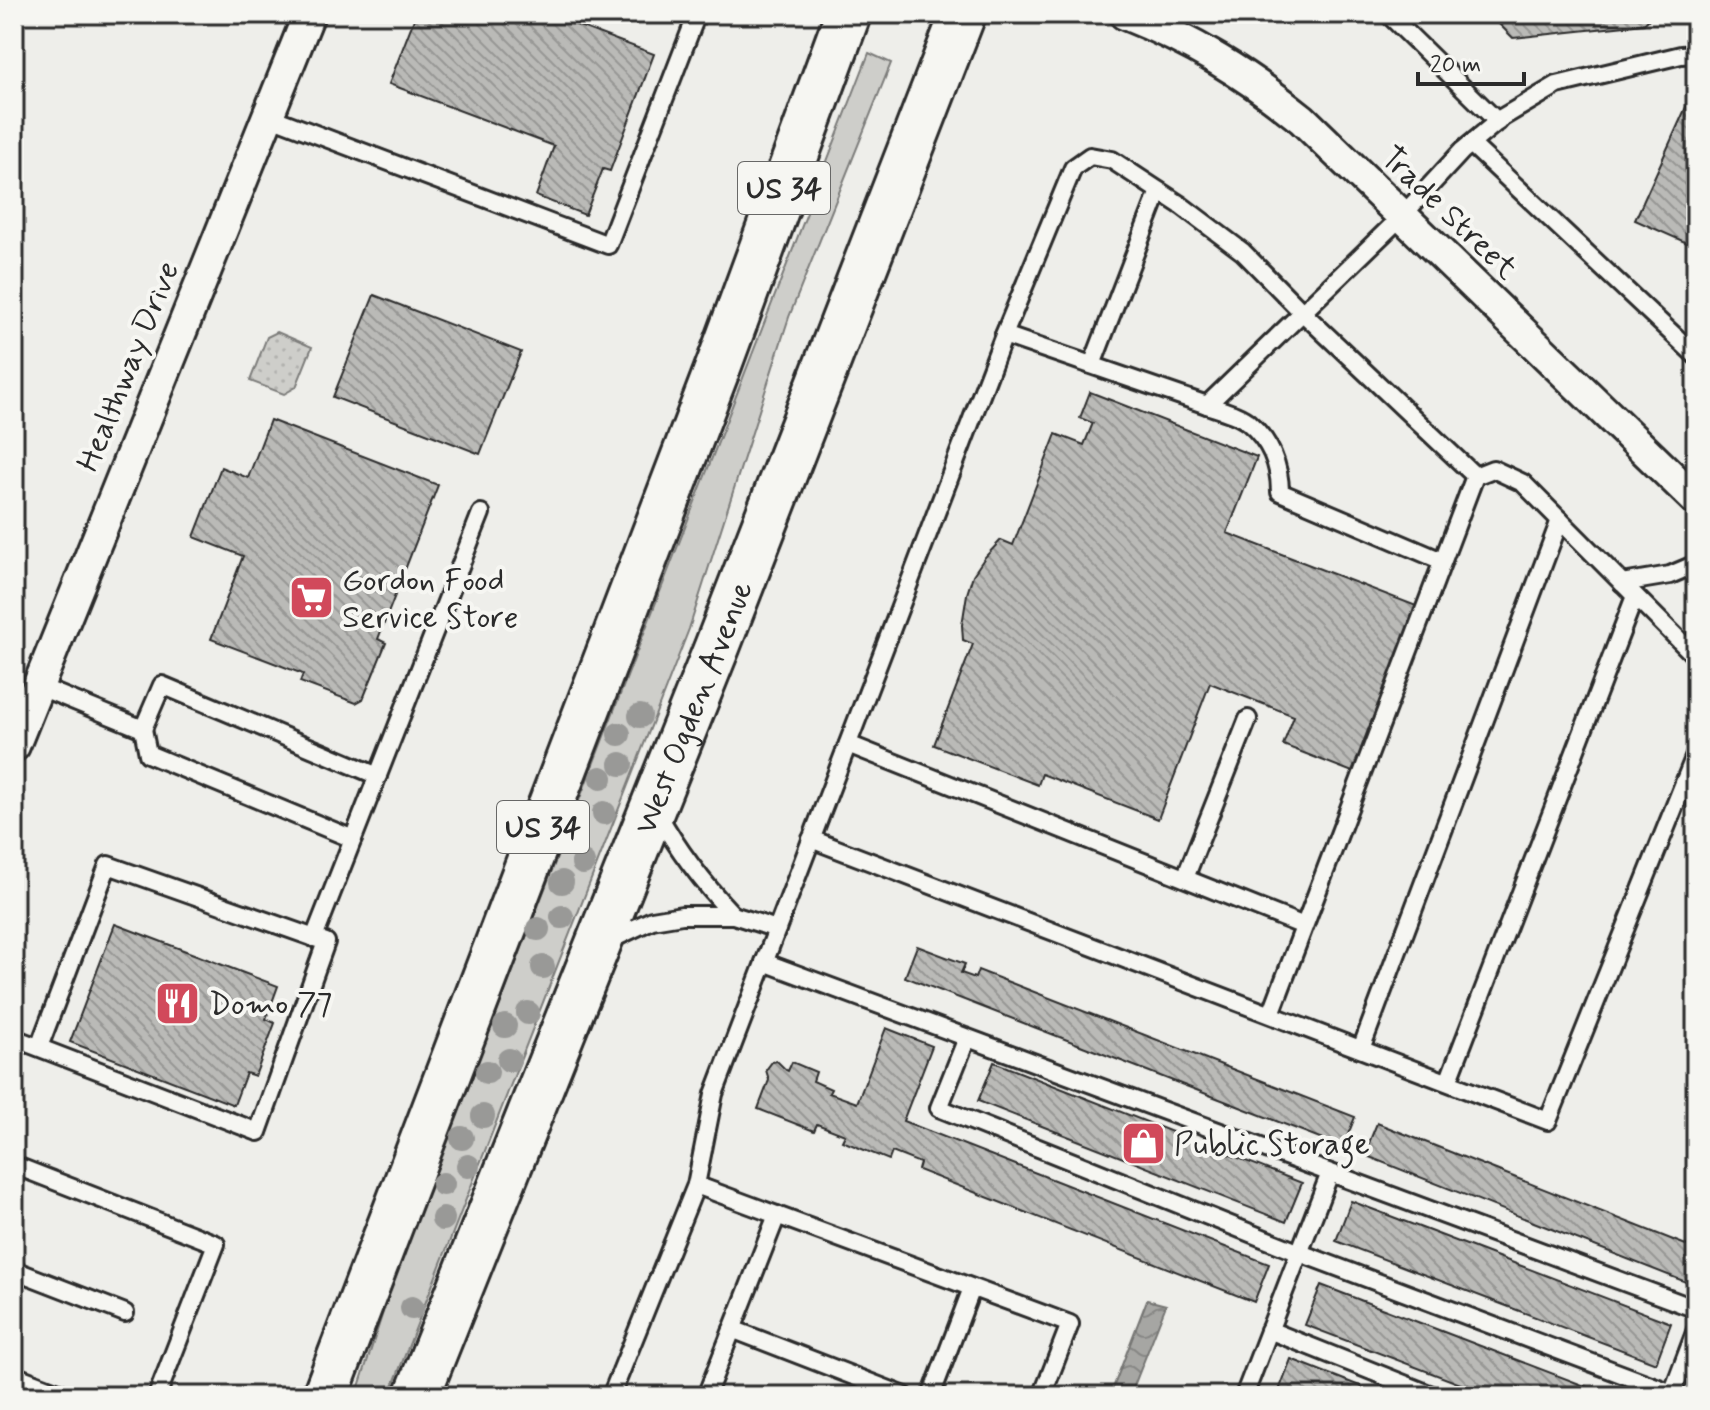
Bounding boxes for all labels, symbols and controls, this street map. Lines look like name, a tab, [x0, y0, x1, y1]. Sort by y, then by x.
scale bar	[1418, 36, 1524, 86]
text: 20 m	[1430, 50, 1481, 81]
street label: Trade Street	[1371, 137, 1526, 290]
road number: US 34	[738, 162, 830, 214]
street label: Healthway Drive	[68, 255, 190, 478]
place label: Gordon Food Service Store	[342, 560, 518, 639]
supermarket icon: Gordon Food Service Store	[287, 573, 335, 621]
street label: West Ogden Avenue	[625, 575, 764, 841]
road number: US 34	[497, 801, 589, 853]
restaurant icon: Domo 77	[154, 979, 202, 1027]
place label: Domo 77	[209, 984, 332, 1026]
shop icon: Public Storage	[1119, 1119, 1167, 1167]
place label: Public Storage	[1174, 1124, 1370, 1169]

